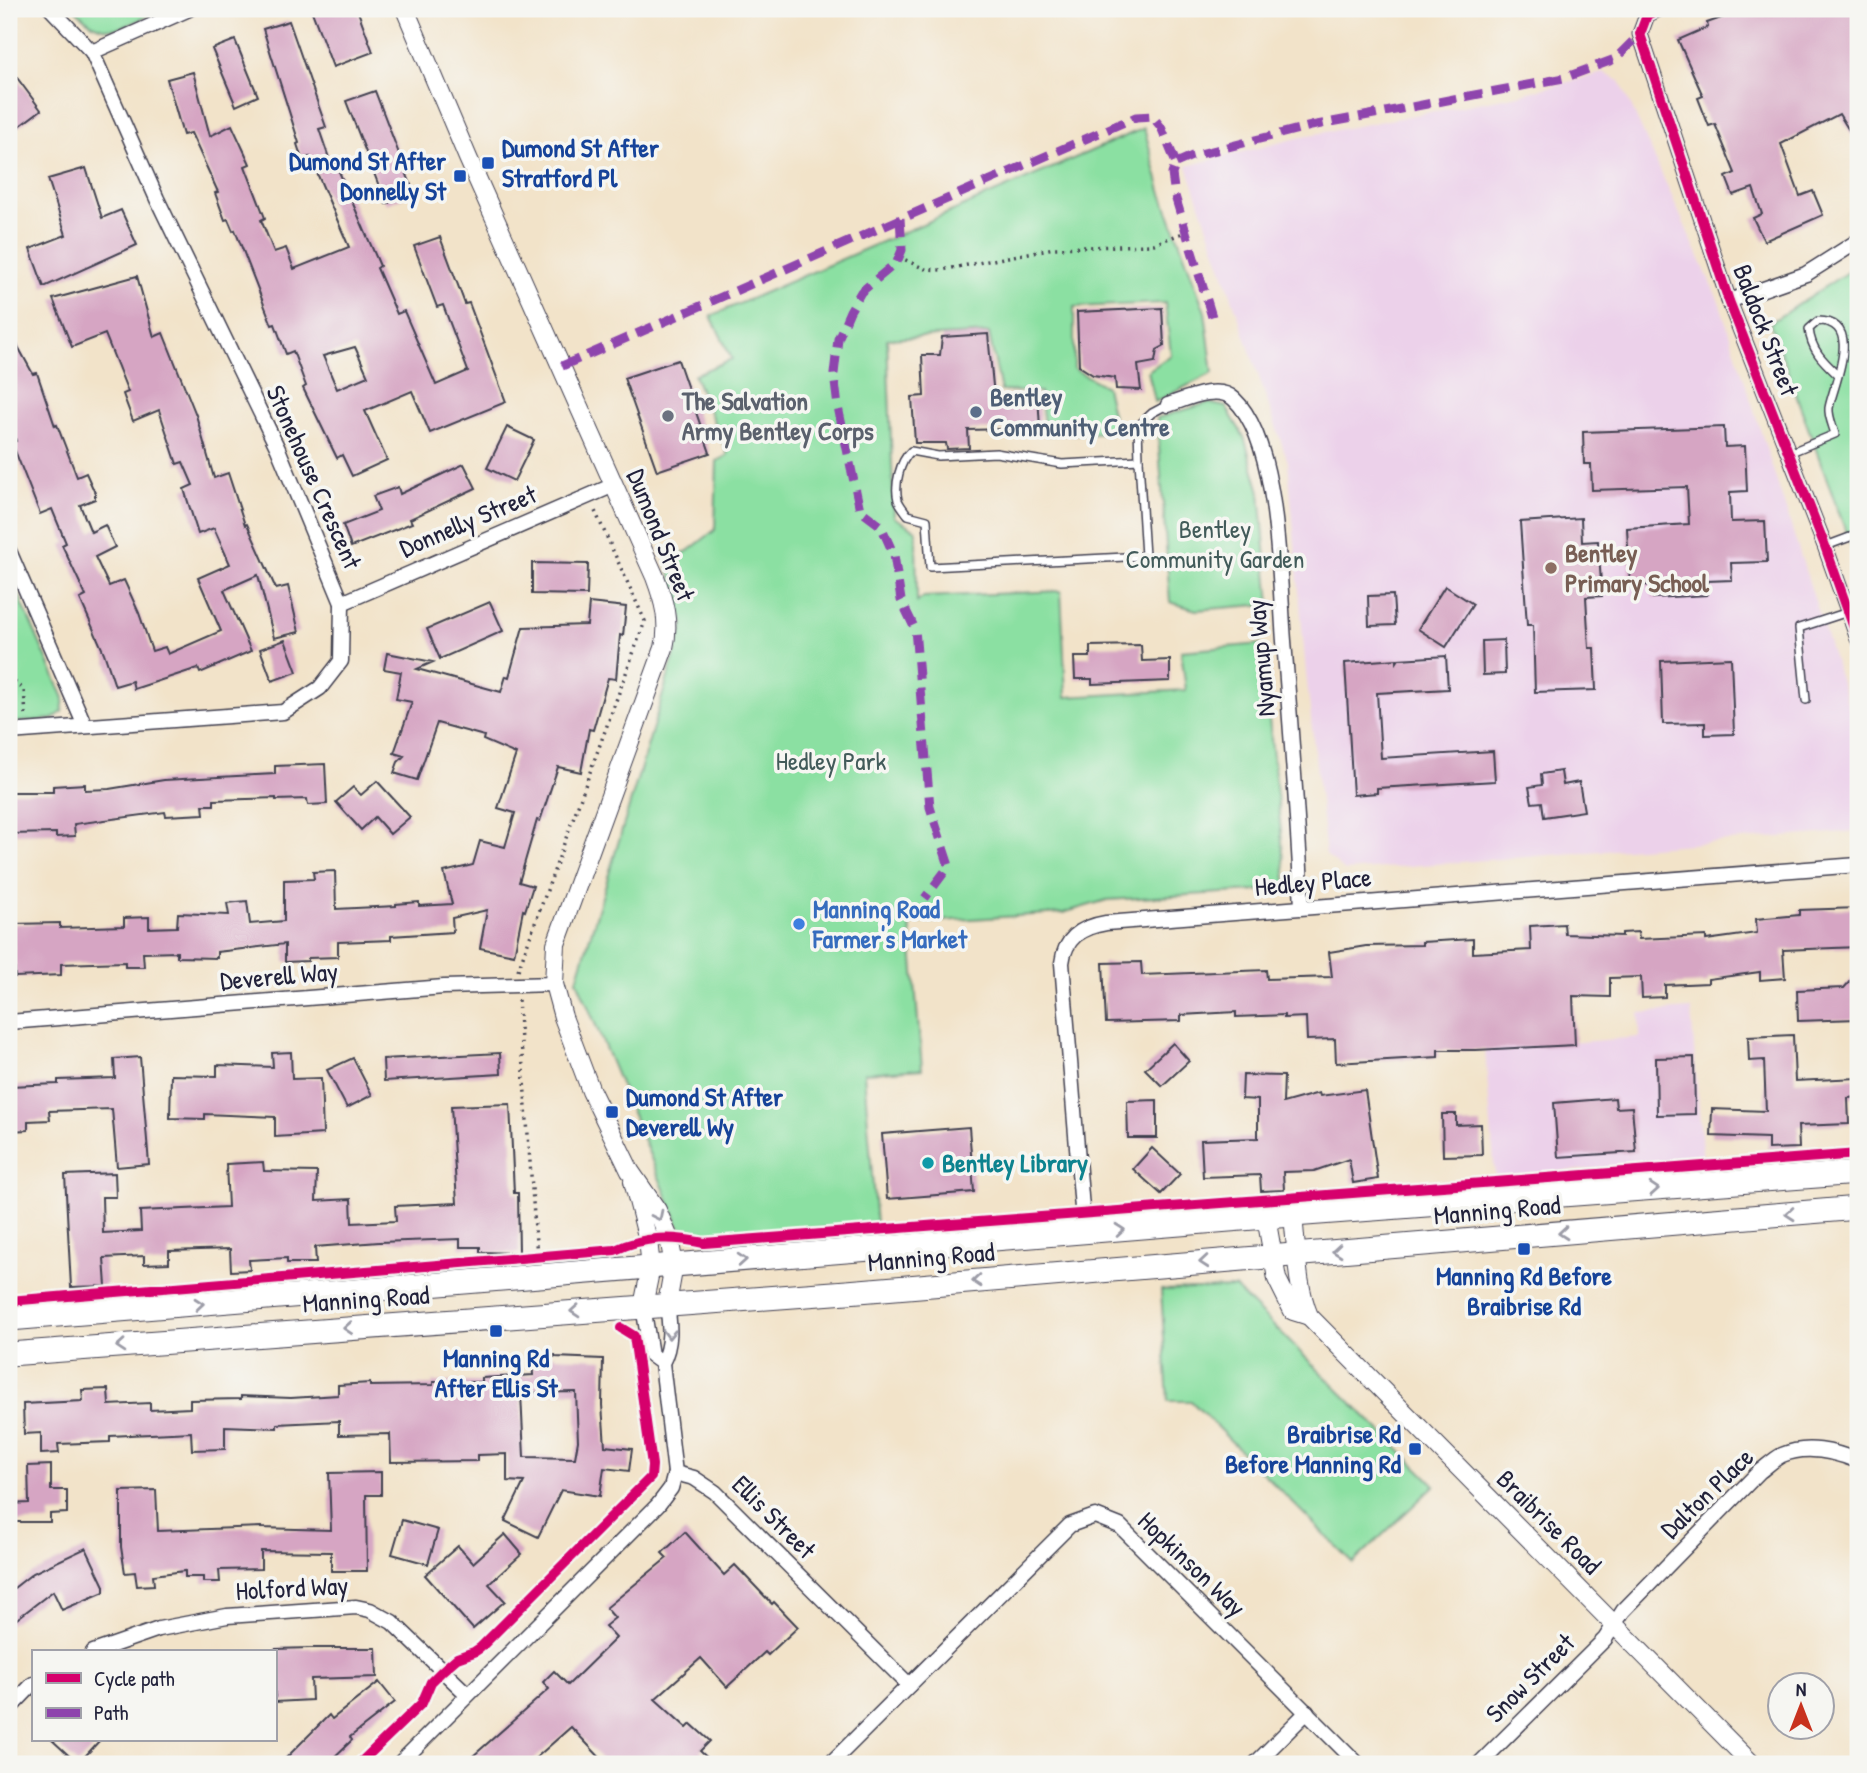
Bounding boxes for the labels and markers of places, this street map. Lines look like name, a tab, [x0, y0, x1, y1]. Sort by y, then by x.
place label: Dumond St After Stratford Pl	[502, 130, 660, 195]
place label: Dumond St After Donnelly St	[289, 143, 447, 209]
marker: Dumond St After Stratford Pl	[480, 155, 496, 171]
marker: Dumond St After Donnelly St	[452, 168, 468, 184]
place label: Bentley Community Centre	[990, 379, 1170, 445]
place label: The Salvation Army Bentley Corps	[681, 383, 874, 449]
marker: Bentley Community Centre	[968, 404, 984, 420]
marker: The Salvation Army Bentley Corps	[660, 408, 676, 424]
place label: Bentley Primary School	[1565, 535, 1710, 601]
marker: Bentley Primary School	[1543, 560, 1559, 576]
place label: Manning Road Farmer's Market	[812, 891, 968, 956]
marker: Manning Road Farmer's Market	[791, 916, 807, 932]
place label: Dumond St After Deverell Wy	[626, 1079, 784, 1145]
marker: Dumond St After Deverell Wy	[604, 1104, 620, 1120]
place label: Bentley Library	[942, 1145, 1088, 1181]
marker: Bentley Library	[920, 1155, 936, 1171]
marker: Manning Rd Before Braibrise Rd	[1516, 1241, 1532, 1257]
place label: Manning Rd Before Braibrise Rd	[1436, 1258, 1613, 1323]
marker: Manning Rd After Ellis St	[488, 1323, 504, 1339]
place label: Manning Rd After Ellis St	[435, 1340, 558, 1405]
place label: Braibrise Rd Before Manning Rd	[1225, 1416, 1402, 1482]
marker: Braibrise Rd Before Manning Rd	[1407, 1441, 1423, 1457]

